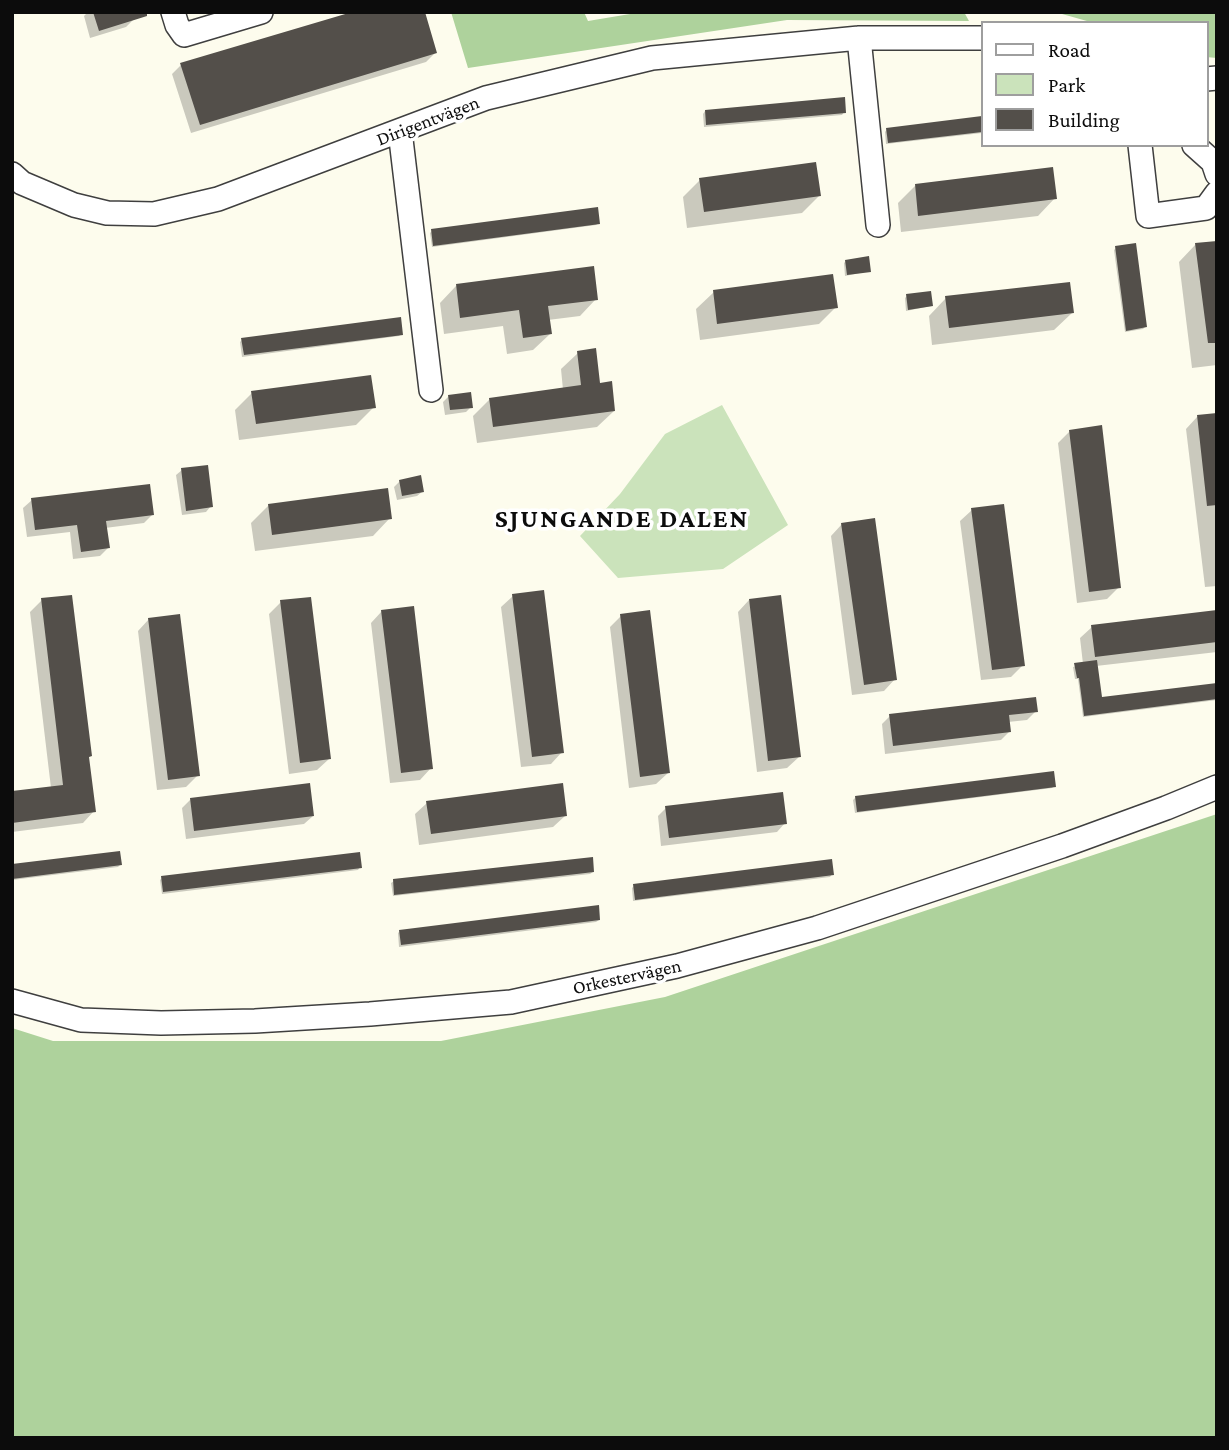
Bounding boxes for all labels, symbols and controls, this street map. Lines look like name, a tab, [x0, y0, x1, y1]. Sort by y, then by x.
legend	[981, 21, 1208, 147]
text: Road	[1048, 38, 1091, 62]
text: Park	[1048, 73, 1085, 97]
street label: Dirigentvägen	[373, 91, 483, 151]
text: Building	[1048, 108, 1120, 132]
district label: SJUNGANDE DALEN	[497, 503, 747, 535]
street label: Orkestervägen	[571, 954, 683, 1000]

